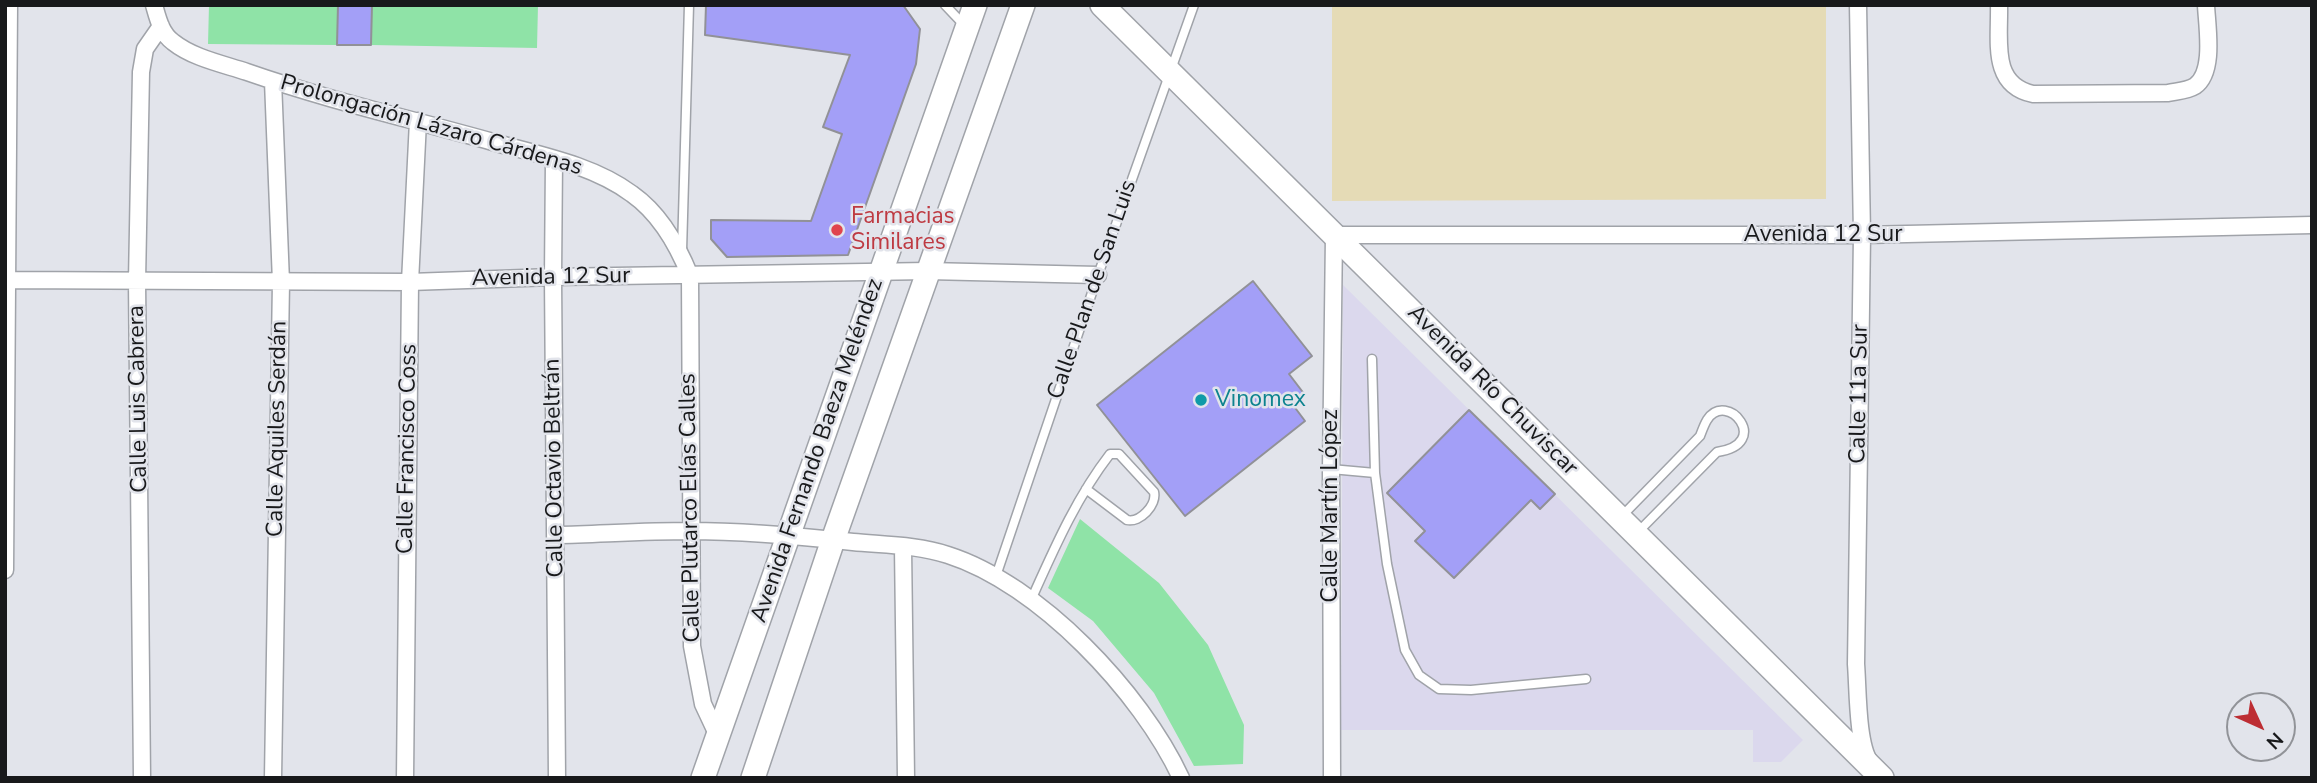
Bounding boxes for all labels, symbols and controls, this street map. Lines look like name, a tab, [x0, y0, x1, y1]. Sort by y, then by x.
street label: Prolongación Lázaro Cárdenas	[277, 70, 585, 182]
street label: Calle Plan de San Luis	[1043, 177, 1143, 403]
place label: Farmacias Similares	[851, 203, 955, 257]
street label: Avenida 12 Sur	[1744, 221, 1902, 249]
marker: Farmacias Similares	[829, 222, 845, 238]
street label: Avenida 12 Sur	[471, 263, 631, 293]
street label: Avenida Fernando Baeza Meléndez	[746, 275, 890, 627]
street label: Avenida Río Chuviscar	[1401, 300, 1583, 482]
street label: Calle Luis Cabrera	[124, 305, 154, 493]
street label: Calle Aquiles Serdán	[262, 321, 294, 537]
street label: Calle 11a Sur	[1845, 324, 1875, 464]
street label: Calle Francisco Coss	[392, 344, 424, 554]
street label: Calle Octavio Beltrán	[539, 358, 571, 578]
street label: Calle Plutarco Elías Calles	[675, 373, 707, 643]
place label: Vinomex	[1215, 386, 1306, 414]
marker: Vinomex	[1193, 392, 1209, 408]
street label: Calle Martín López	[1317, 409, 1345, 603]
north arrow	[2226, 692, 2296, 762]
text: N	[2260, 726, 2289, 755]

